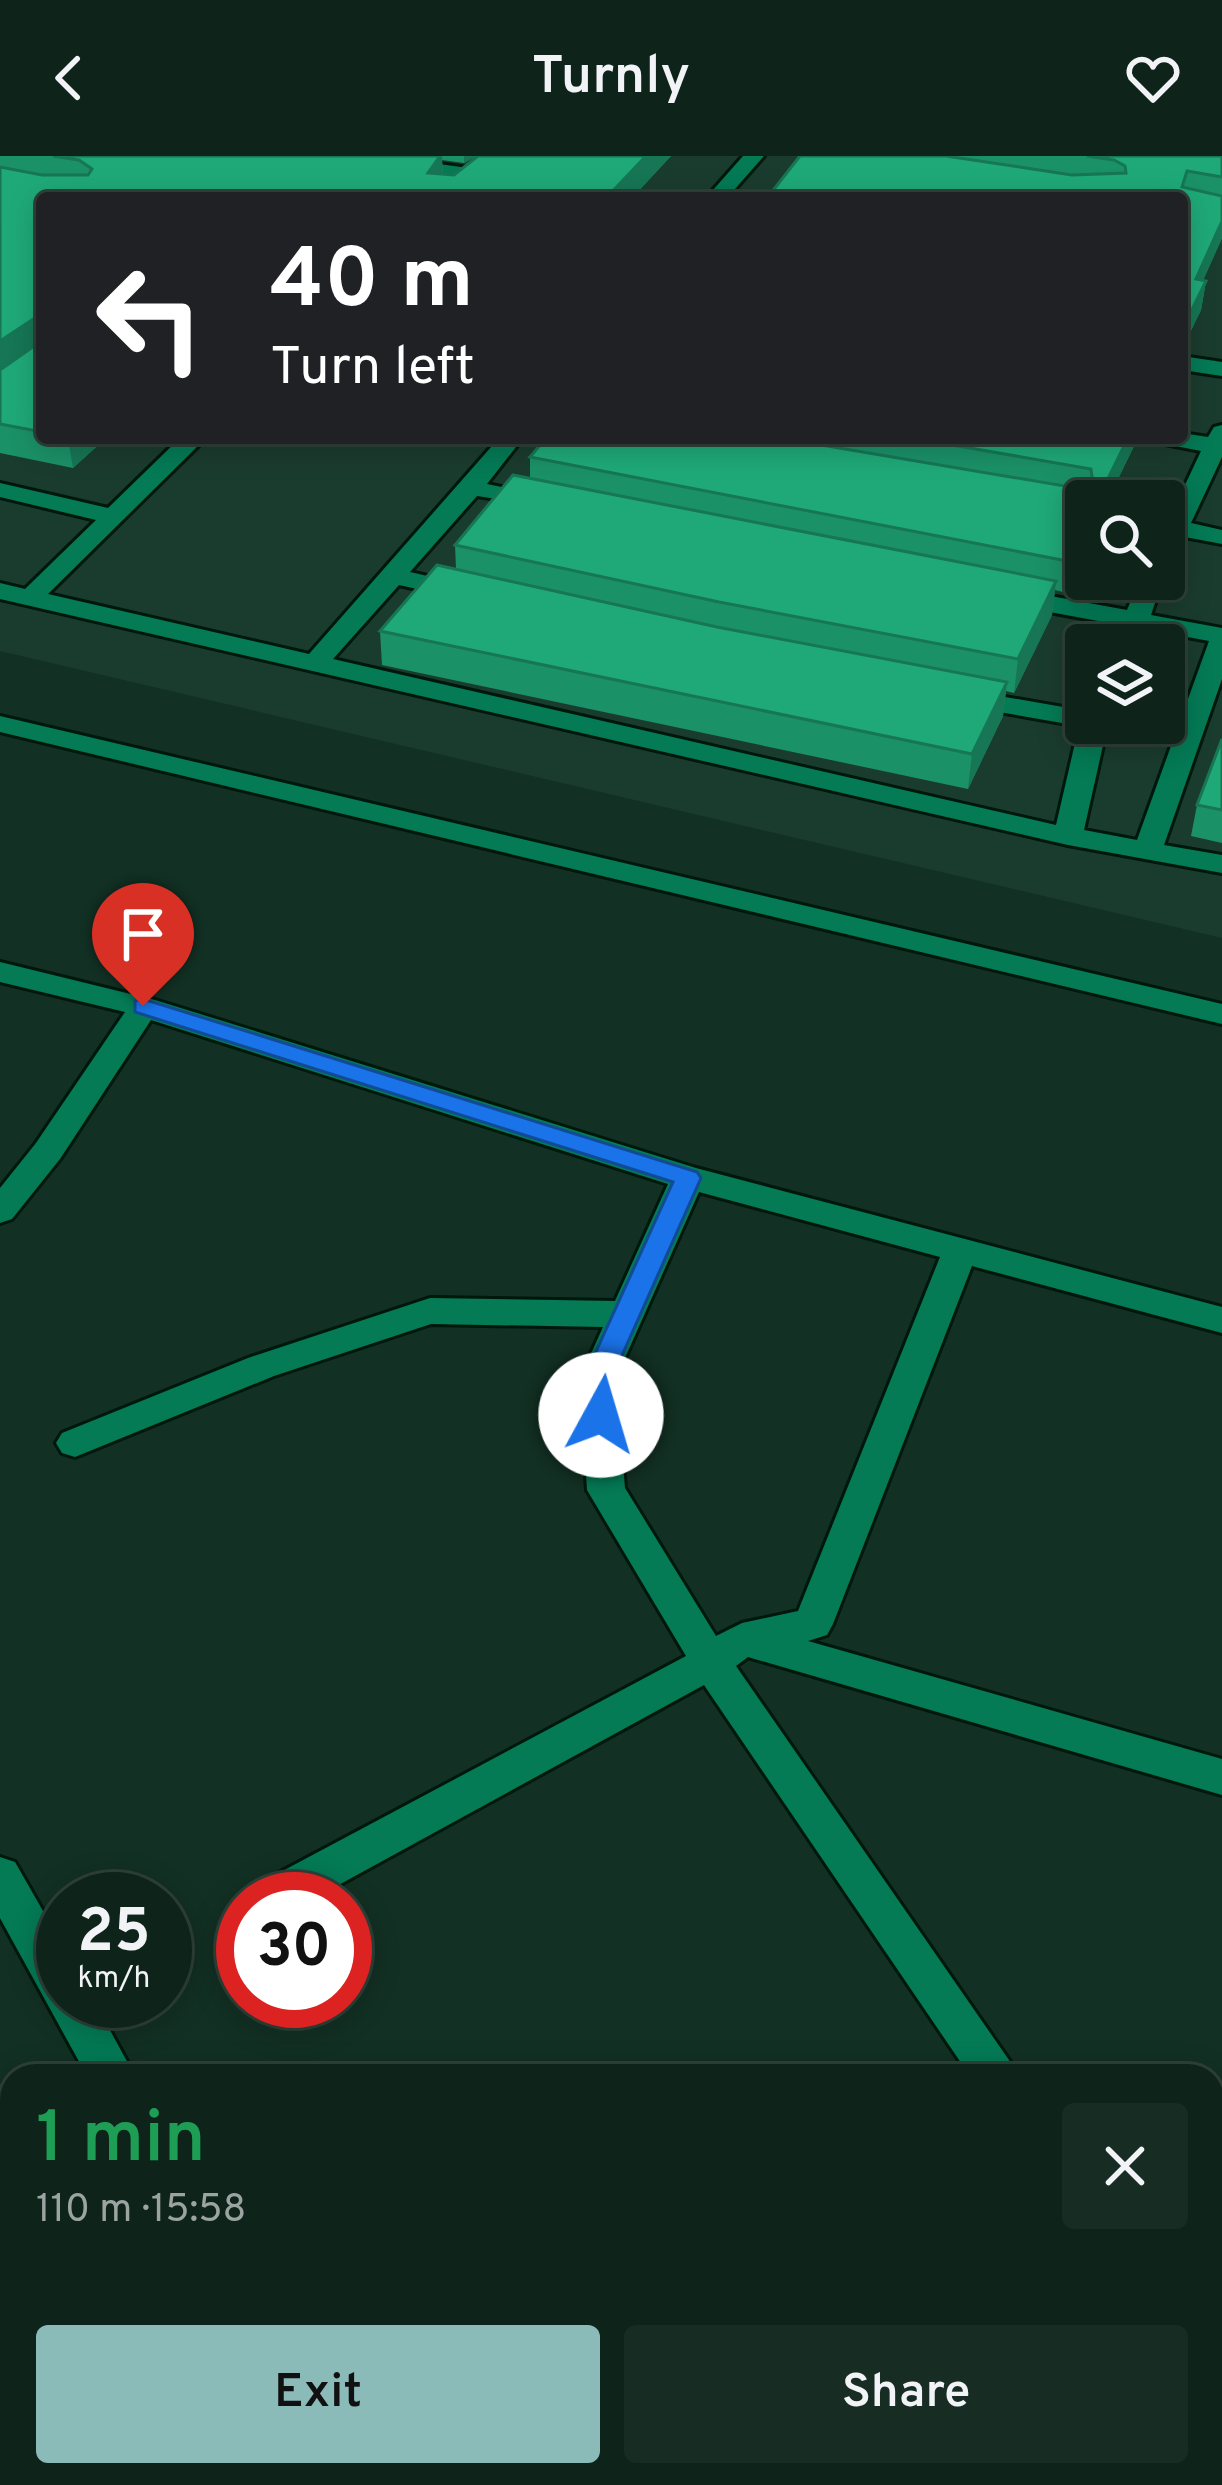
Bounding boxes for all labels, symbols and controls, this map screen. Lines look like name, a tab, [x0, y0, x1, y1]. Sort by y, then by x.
text: Turnly	[532, 44, 690, 113]
icon: back	[36, 45, 102, 111]
icon: heart	[1120, 45, 1186, 111]
text: 40 m	[270, 231, 474, 337]
icon: left	[72, 240, 228, 396]
text: Turn left	[270, 335, 475, 404]
map controls	[1065, 480, 1185, 744]
button: search	[1065, 480, 1185, 600]
button: layers	[1065, 624, 1185, 744]
pin	[92, 883, 194, 1006]
icon: arrive	[110, 901, 176, 967]
position arrow	[538, 1352, 664, 1478]
speed limit sign: 30	[216, 1872, 372, 2028]
text: 25	[77, 1897, 151, 1973]
text: km/h	[78, 1961, 150, 1998]
text: 1 min	[36, 2096, 206, 2188]
button: close	[1062, 2103, 1188, 2229]
text: 110 m · 15:58	[36, 2187, 246, 2236]
button: Exit	[36, 2325, 600, 2463]
button: Share	[624, 2325, 1188, 2463]

